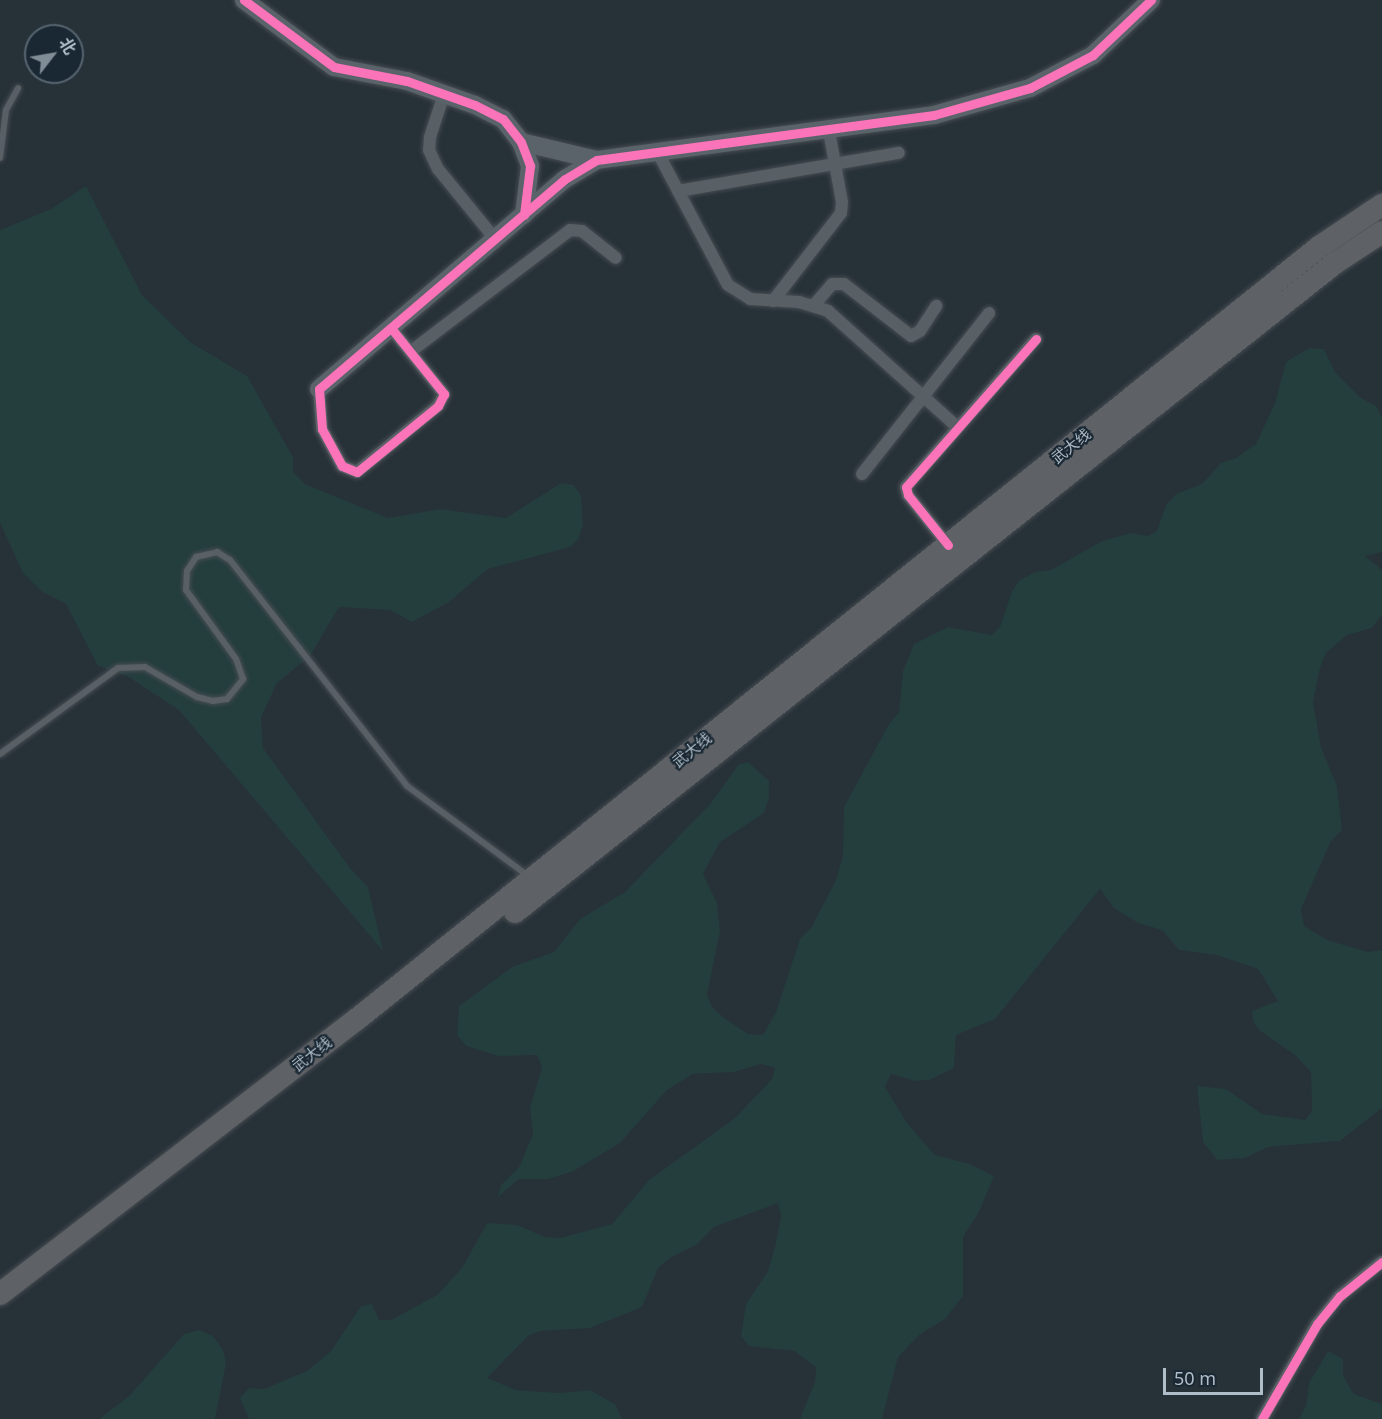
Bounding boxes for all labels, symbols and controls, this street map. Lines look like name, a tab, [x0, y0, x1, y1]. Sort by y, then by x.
north arrow	[24, 24, 84, 84]
text: 北	[54, 33, 81, 58]
street label: 武大线	[1048, 425, 1094, 467]
street label: 武大线	[669, 729, 715, 771]
street label: 武大线	[289, 1033, 335, 1075]
scale bar	[1166, 1356, 1266, 1394]
text: 50 m	[1174, 1366, 1216, 1390]

